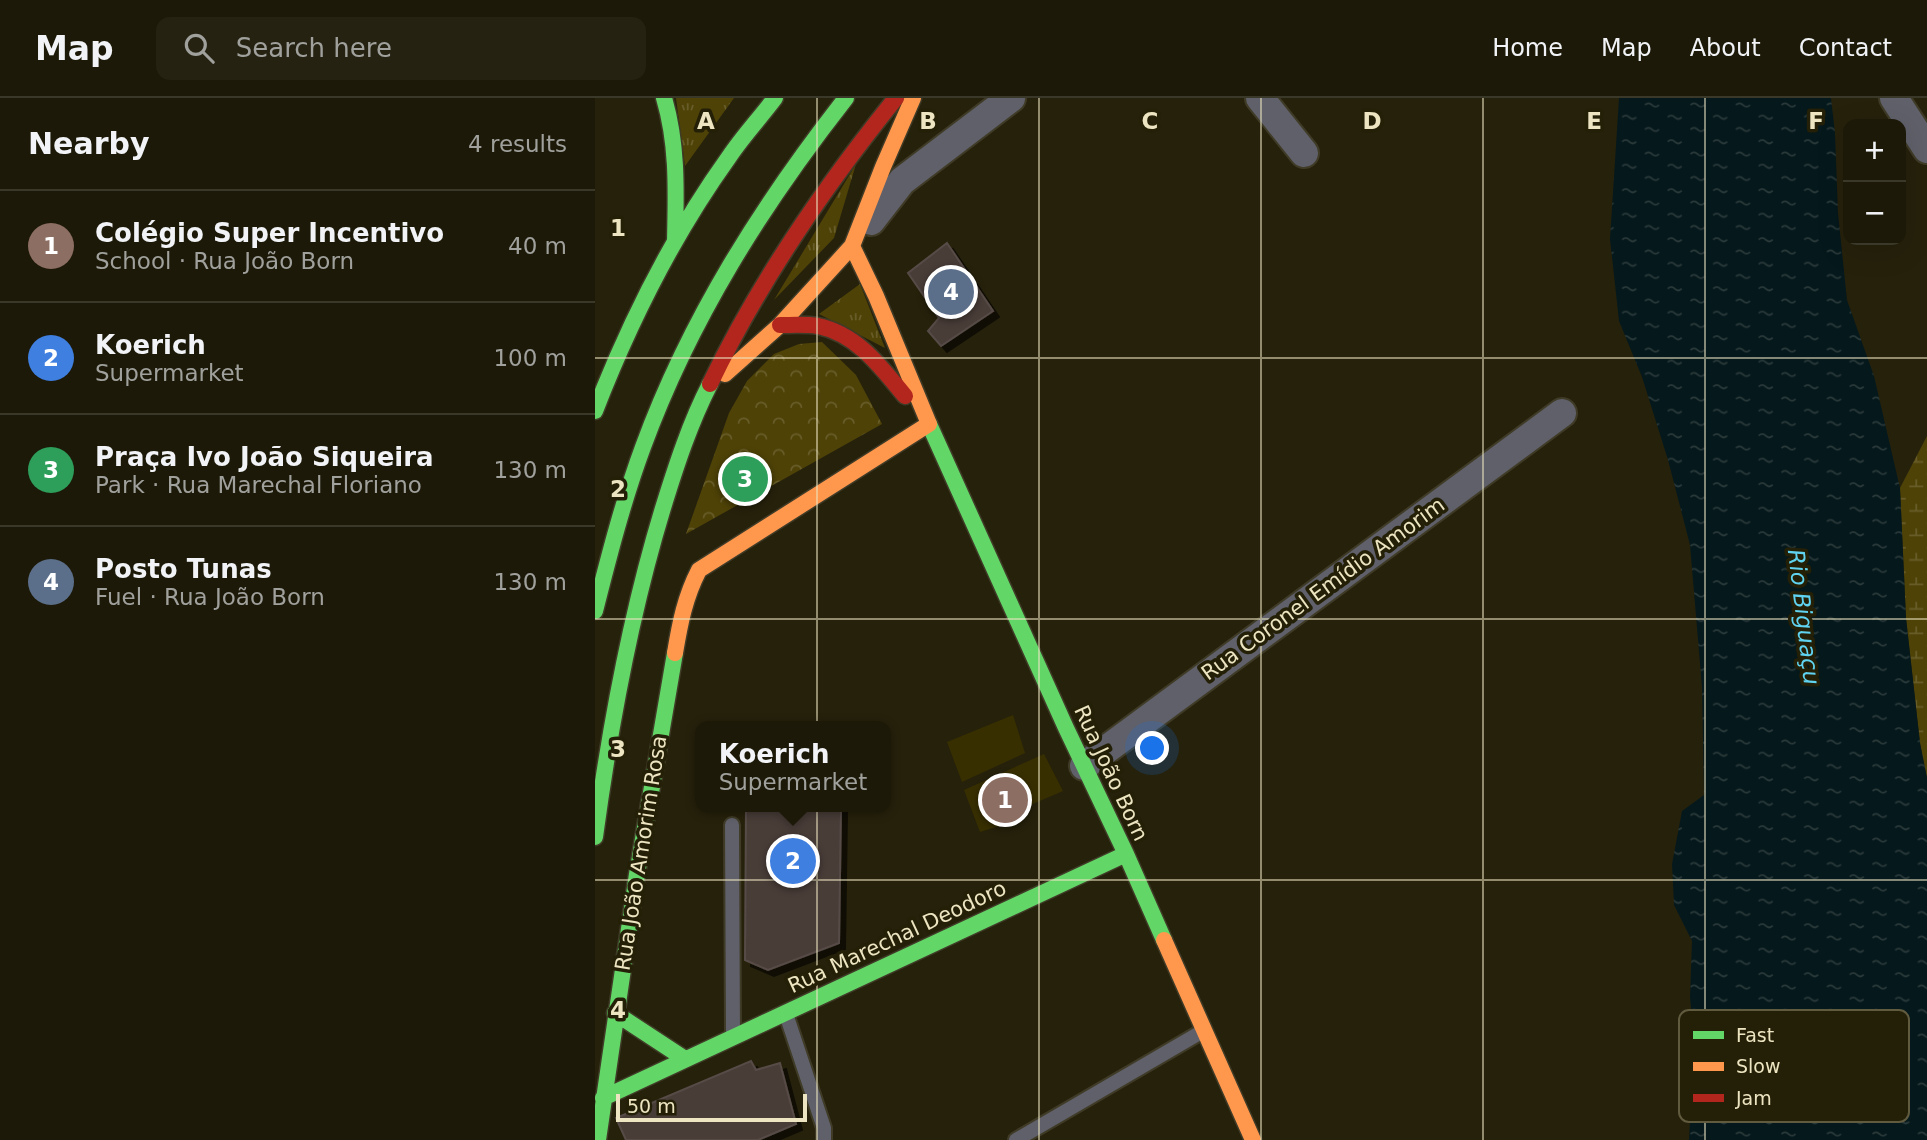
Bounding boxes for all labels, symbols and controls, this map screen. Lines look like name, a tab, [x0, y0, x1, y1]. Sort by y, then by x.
search box	[156, 17, 646, 80]
text: Map	[35, 29, 114, 68]
icon: search	[180, 29, 218, 67]
text: Search here	[236, 33, 392, 63]
text: Home	[1492, 34, 1563, 62]
text: Map	[1601, 34, 1652, 62]
text: About	[1690, 34, 1761, 62]
text: Contact	[1799, 34, 1892, 62]
text: A	[697, 108, 715, 134]
text: B	[919, 108, 937, 134]
text: C	[1142, 108, 1158, 134]
text: D	[1362, 108, 1382, 134]
text: E	[1586, 108, 1602, 134]
text: F	[1808, 108, 1824, 134]
map controls	[1843, 119, 1906, 245]
button: +	[1843, 119, 1906, 182]
text: Nearby	[28, 126, 150, 161]
text: 4 results	[468, 131, 567, 157]
button: −	[1843, 182, 1906, 245]
text: 1	[610, 215, 626, 241]
text: Colégio Super Incentivo	[95, 218, 444, 248]
text: 1	[43, 233, 59, 259]
text: 40 m	[508, 233, 567, 259]
text: School · Rua João Born	[95, 248, 354, 274]
pin: 4	[928, 266, 974, 318]
text: Koerich	[95, 330, 206, 360]
text: 2	[43, 345, 59, 371]
text: 100 m	[493, 345, 567, 371]
text: Supermarket	[95, 360, 244, 386]
text: Praça Ivo João Siqueira	[95, 442, 434, 472]
pin: 3	[722, 453, 768, 505]
text: 3	[43, 457, 59, 483]
text: 130 m	[493, 457, 567, 483]
text: Park · Rua Marechal Floriano	[95, 472, 422, 498]
text: 2	[610, 476, 626, 502]
street label: Rua Coronel Emídio Amorim	[1197, 493, 1449, 685]
water label: Rio Biguaçu	[1783, 548, 1825, 686]
text: Posto Tunas	[95, 554, 272, 584]
text: 4	[43, 569, 59, 595]
text: 130 m	[493, 569, 567, 595]
text: Fuel · Rua João Born	[95, 584, 325, 610]
street label: Rua João Born	[1069, 701, 1153, 845]
popup	[695, 721, 891, 812]
your location	[1135, 731, 1169, 765]
street label: Rua João Amorim Rosa	[611, 734, 671, 972]
text: 3	[610, 736, 626, 762]
text: Koerich	[719, 739, 830, 769]
text: Supermarket	[719, 769, 867, 795]
pin: 1	[982, 774, 1028, 826]
pin: 2	[770, 835, 816, 887]
street label: Rua Marechal Deodoro	[784, 876, 1010, 998]
text: 4	[610, 997, 626, 1023]
legend	[1679, 1010, 1909, 1122]
text: Fast	[1736, 1024, 1774, 1046]
text: Slow	[1736, 1055, 1781, 1077]
text: Jam	[1735, 1087, 1772, 1109]
scale bar	[616, 1091, 807, 1123]
text: 50 m	[627, 1095, 676, 1117]

